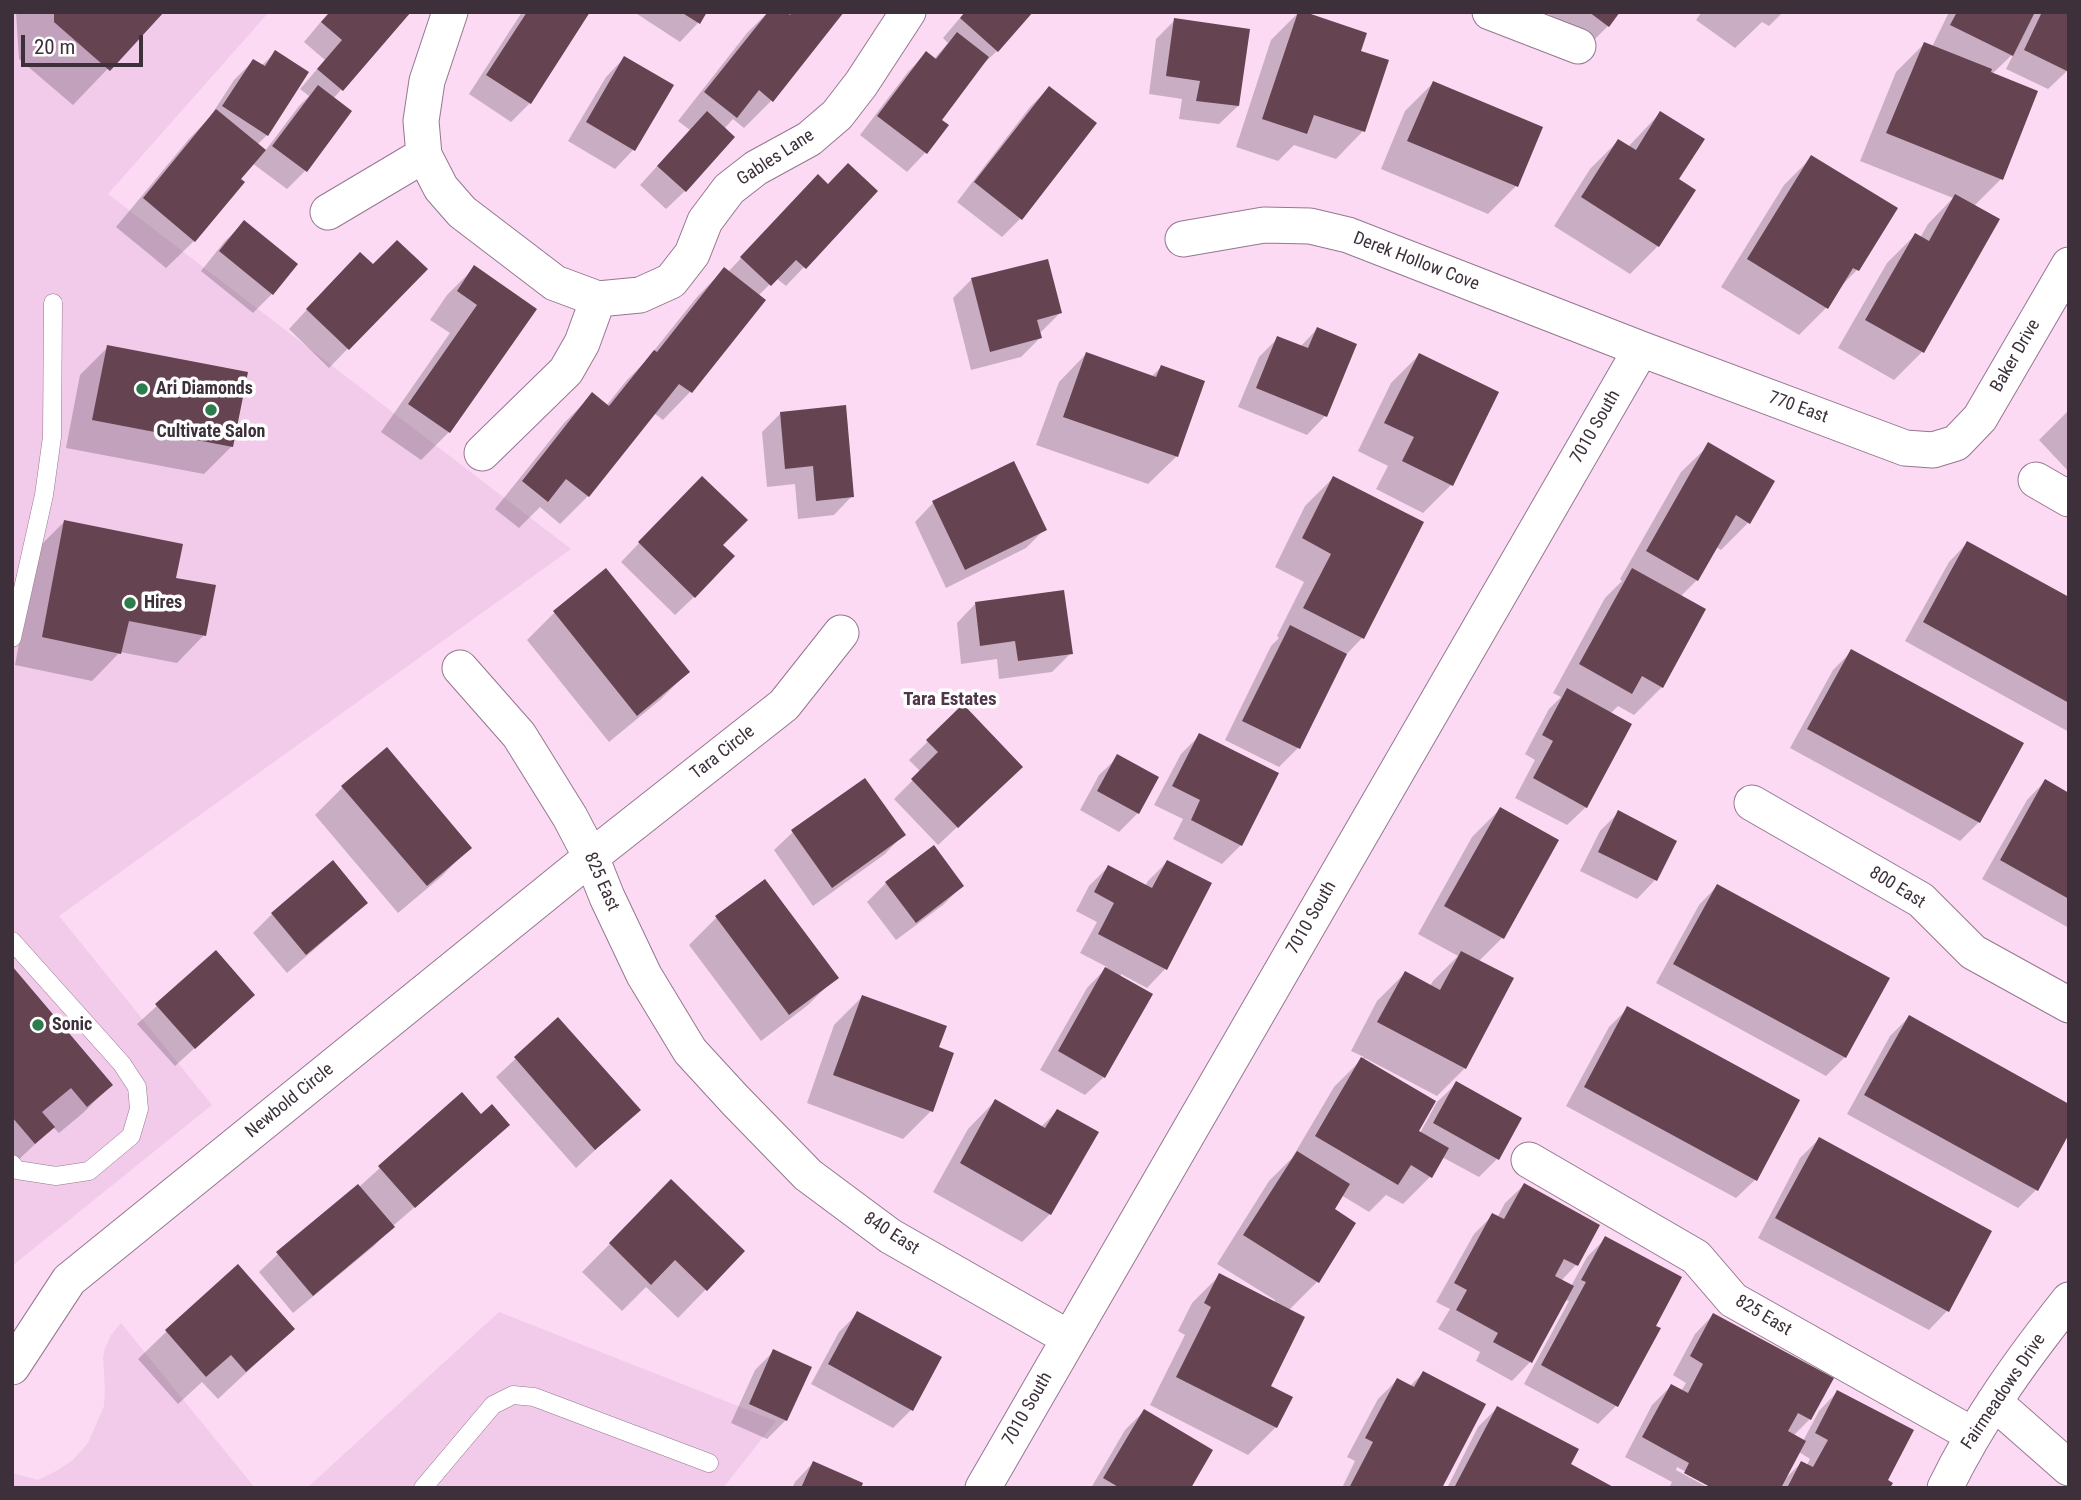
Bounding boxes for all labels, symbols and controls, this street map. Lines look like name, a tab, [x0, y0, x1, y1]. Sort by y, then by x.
scale bar	[24, 21, 147, 65]
text: 20 m	[34, 35, 75, 59]
street label: Gables Lane	[733, 125, 819, 191]
street label: Derek Hollow Cove	[1350, 228, 1482, 296]
street label: Baker Drive	[1987, 316, 2045, 396]
place label: Ari Diamonds	[156, 378, 253, 400]
marker: Ari Diamonds	[134, 381, 150, 397]
street label: 7010 South	[1566, 387, 1626, 467]
street label: 770 East	[1765, 387, 1831, 429]
marker: Cultivate Salon	[203, 402, 219, 418]
place label: Cultivate Salon	[157, 421, 265, 443]
place label: Hires	[144, 592, 182, 614]
marker: Hires	[122, 595, 138, 611]
district label: Tara Estates	[903, 689, 997, 711]
street label: Tara Circle	[687, 721, 759, 785]
street label: 825 East	[579, 849, 623, 915]
street label: 800 East	[1865, 862, 1929, 914]
street label: 7010 South	[1282, 878, 1342, 958]
place label: Sonic	[52, 1014, 92, 1036]
marker: Sonic	[30, 1017, 46, 1033]
street label: Newbold Circle	[242, 1059, 338, 1143]
street label: 840 East	[859, 1208, 923, 1260]
street label: 825 East	[1731, 1291, 1795, 1341]
street label: Fairmeadows Drive	[1957, 1330, 2051, 1454]
street label: 7010 South	[998, 1369, 1058, 1449]

